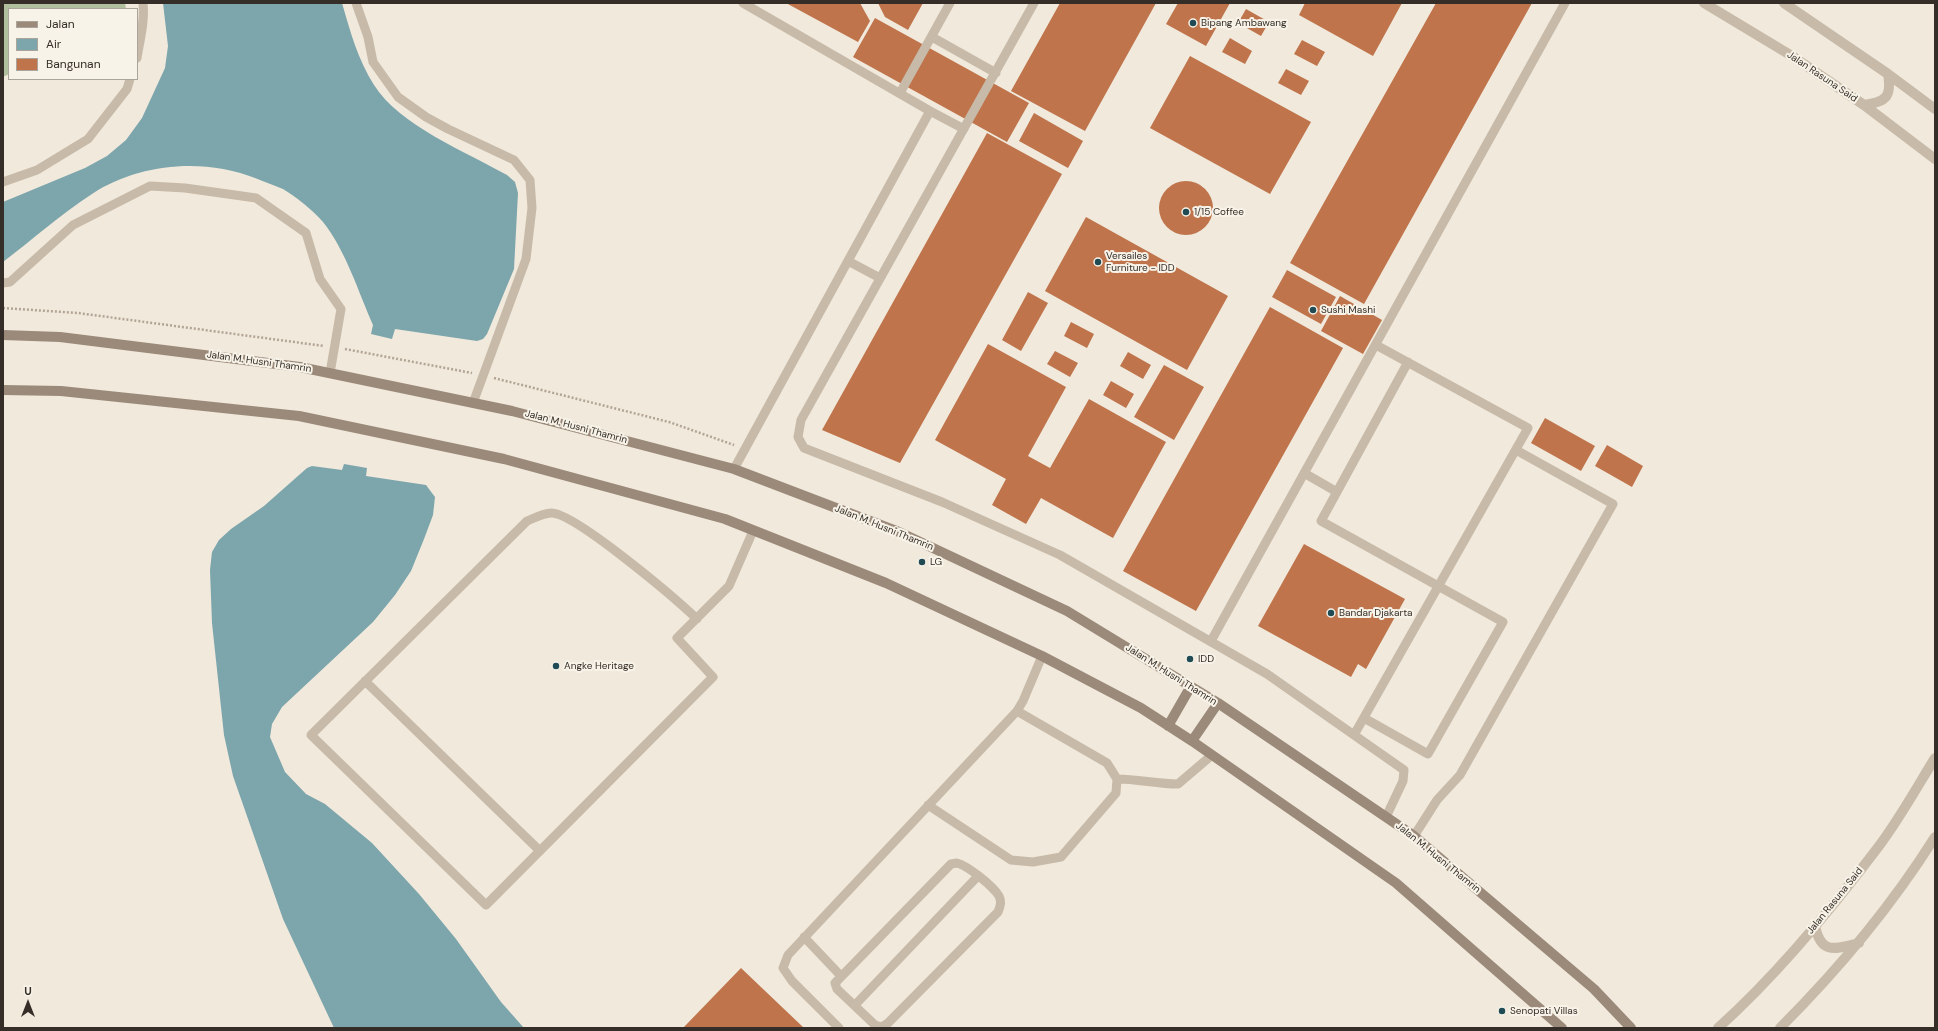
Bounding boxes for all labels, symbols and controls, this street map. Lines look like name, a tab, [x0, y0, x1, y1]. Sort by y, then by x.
legend	[8, 8, 138, 80]
text: Jalan	[46, 16, 75, 32]
place label: Bipang Ambawang	[1201, 17, 1286, 29]
marker: Bipang Ambawang	[1188, 18, 1198, 28]
text: Air	[46, 36, 61, 52]
street label: Jalan Rasuna Said	[1785, 49, 1859, 105]
text: Bangunan	[46, 56, 101, 72]
place label: 1/15 Coffee	[1194, 206, 1244, 218]
marker: 1/15 Coffee	[1181, 207, 1191, 217]
place label: Versailes Furniture - IDD	[1106, 250, 1175, 274]
marker: Versailes Furniture - IDD	[1093, 257, 1103, 267]
place label: Sushi Mashi	[1321, 304, 1375, 316]
marker: Sushi Mashi	[1308, 305, 1318, 315]
street label: Jalan M. Husni Thamrin	[206, 349, 312, 375]
street label: Jalan M. Husni Thamrin	[524, 408, 628, 446]
street label: Jalan M. Husni Thamrin	[833, 503, 935, 553]
place label: LG	[930, 556, 942, 568]
marker: LG	[917, 557, 927, 567]
place label: Bandar Djakarta	[1339, 607, 1413, 619]
marker: Bandar Djakarta	[1326, 608, 1336, 618]
street label: Jalan M. Husni Thamrin	[1123, 642, 1219, 708]
place label: IDD	[1198, 653, 1214, 665]
marker: IDD	[1185, 654, 1195, 664]
place label: Angke Heritage	[564, 660, 634, 672]
marker: Angke Heritage	[551, 661, 561, 671]
street label: Jalan M. Husni Thamrin	[1393, 820, 1483, 896]
street label: Jalan Rasuna Said	[1804, 865, 1866, 937]
north arrow	[8, 983, 48, 1023]
text: U	[24, 984, 32, 998]
place label: Senopati Villas	[1510, 1005, 1578, 1017]
marker: Senopati Villas	[1497, 1006, 1507, 1016]

